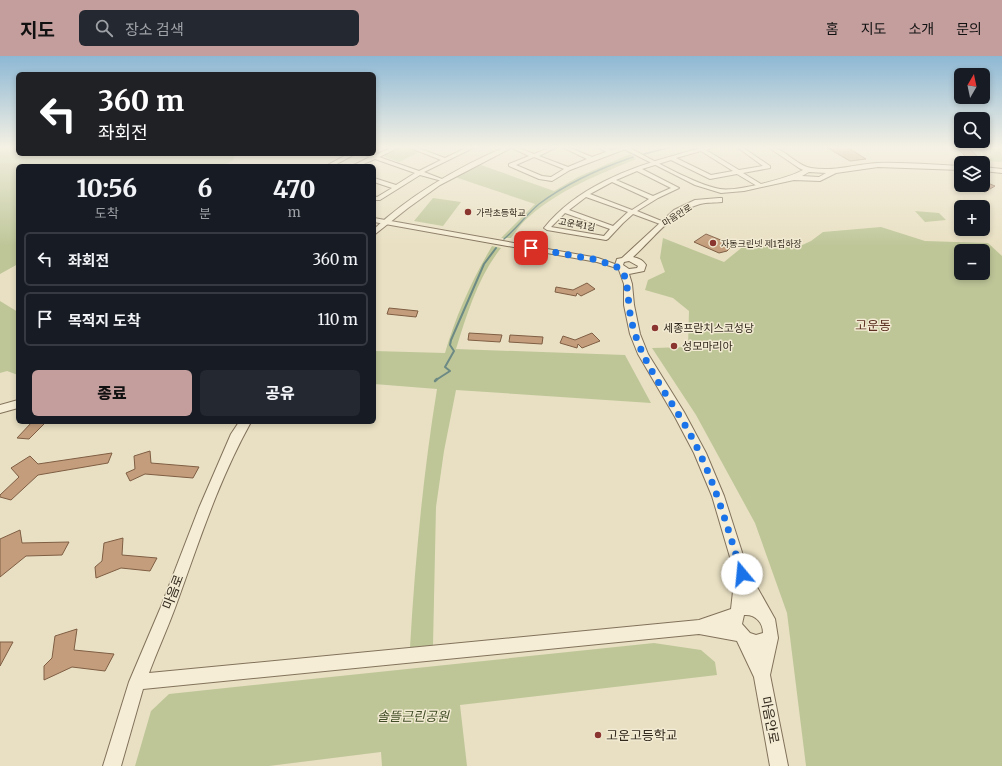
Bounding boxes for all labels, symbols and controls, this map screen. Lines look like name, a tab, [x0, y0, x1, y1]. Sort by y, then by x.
search box	[79, 10, 359, 46]
icon: search	[93, 17, 115, 39]
text: 지도	[20, 18, 55, 42]
text: 장소 검색	[125, 20, 184, 39]
text: 홈	[826, 20, 839, 38]
text: 지도	[861, 20, 886, 38]
text: 소개	[908, 20, 934, 38]
text: 문의	[956, 20, 982, 38]
north arrow	[954, 68, 990, 104]
map controls	[954, 68, 990, 280]
text: 360 m	[98, 83, 184, 119]
icon: left	[32, 88, 84, 140]
button: search	[954, 112, 990, 148]
text: 좌회전	[98, 121, 148, 144]
button: layers	[954, 156, 990, 192]
text: 10:56	[76, 173, 137, 204]
text: 6	[197, 173, 212, 204]
text: 470	[273, 174, 316, 205]
button: +	[954, 200, 990, 236]
street label: 마음안로	[660, 202, 694, 228]
text: m	[288, 204, 301, 221]
text: 도착	[95, 205, 119, 222]
text: 분	[199, 205, 211, 222]
marker: 가락초등학교	[463, 207, 473, 217]
place label: 가락초등학교	[476, 207, 526, 218]
street label: 고운북1길	[558, 215, 596, 233]
pin	[514, 231, 548, 265]
icon: arrive	[520, 237, 542, 259]
marker: 자동크린넷 제1집하장	[708, 238, 718, 248]
place label: 자동크린넷 제1집하장	[721, 238, 802, 249]
button: −	[954, 244, 990, 280]
icon: left	[34, 248, 56, 270]
text: 360 m	[312, 250, 358, 269]
text: 좌회전	[68, 251, 109, 270]
icon: arrive	[34, 308, 56, 330]
text: 110 m	[317, 310, 358, 329]
text: 목적지 도착	[68, 311, 141, 330]
district label: 고운동	[855, 317, 891, 334]
place label: 세종프란치스코성당	[663, 321, 754, 335]
marker: 세종프란치스코성당	[650, 323, 660, 333]
place label: 성모마리아	[682, 339, 733, 353]
marker: 성모마리아	[669, 341, 679, 351]
button: 종료	[32, 370, 192, 416]
button: 공유	[200, 370, 360, 416]
position arrow	[721, 553, 763, 595]
street label: 마음로	[159, 572, 187, 612]
street label: 마음안로	[757, 695, 783, 745]
park label: 솔뜰근린공원	[377, 708, 450, 725]
place label: 고운고등학교	[606, 727, 678, 744]
marker: 고운고등학교	[593, 730, 603, 740]

